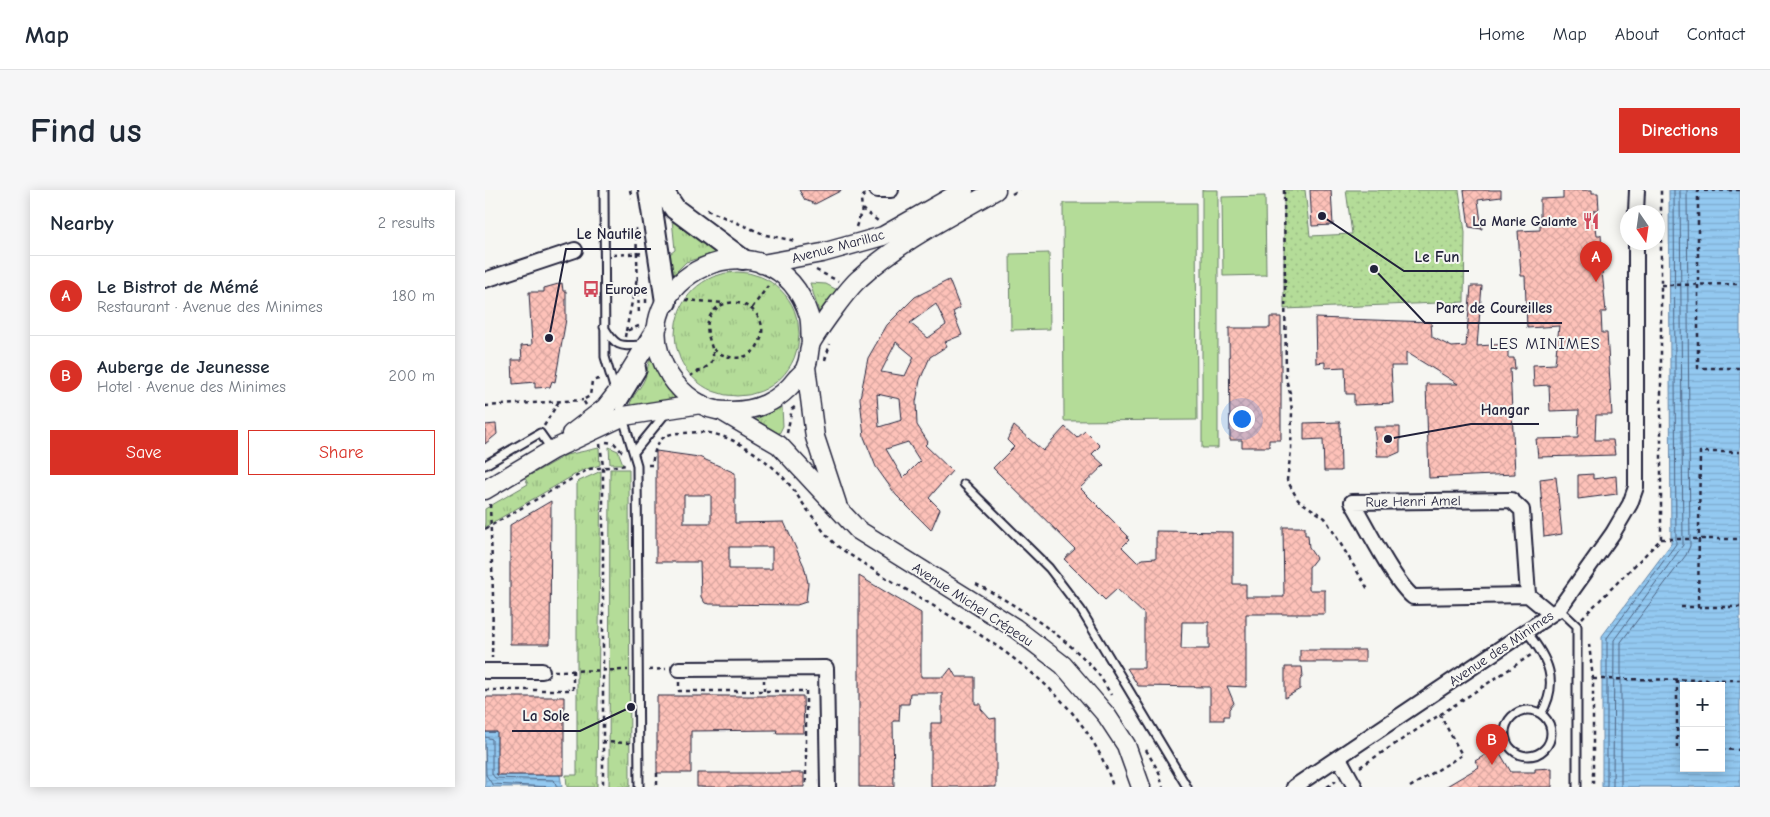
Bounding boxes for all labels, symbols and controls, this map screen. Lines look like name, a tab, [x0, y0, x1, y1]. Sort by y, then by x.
text: Map	[25, 21, 69, 49]
text: Home	[1478, 24, 1525, 45]
text: Map	[1553, 24, 1587, 45]
text: About	[1615, 24, 1659, 45]
text: Contact	[1687, 24, 1745, 45]
button: Directions	[1619, 108, 1740, 153]
text: Find us	[30, 110, 142, 151]
north arrow	[1620, 205, 1665, 250]
text: Nearby	[50, 211, 114, 235]
restaurant icon: La Marie Galante	[1581, 211, 1601, 231]
place label: La Marie Galante	[1472, 213, 1577, 230]
text: 2 results	[378, 214, 435, 232]
callout: Le Nautile	[566, 219, 651, 249]
text: Le Nautile	[576, 225, 642, 243]
street label: Avenue Marillac	[790, 226, 886, 267]
callout: Le Fun	[1404, 241, 1469, 271]
pin: A	[1580, 241, 1612, 282]
text: Le Fun	[1414, 248, 1460, 266]
text: Le Bistrot de Mémé	[97, 276, 259, 298]
bus stop icon: Europe	[581, 279, 601, 299]
place label: Europe	[605, 281, 648, 298]
text: A	[62, 287, 70, 305]
text: 180 m	[392, 287, 435, 305]
callout: Parc de Coureilles	[1425, 293, 1562, 323]
text: Restaurant · Avenue des Minimes	[97, 298, 323, 316]
text: Parc de Coureilles	[1436, 299, 1552, 317]
district label: LES MINIMES	[1489, 335, 1601, 353]
text: Auberge de Jeunesse	[97, 356, 269, 378]
text: B	[61, 367, 71, 385]
text: 200 m	[389, 367, 435, 385]
text: Hotel · Avenue des Minimes	[97, 378, 286, 396]
callout: Hangar	[1471, 394, 1539, 424]
text: Hangar	[1481, 401, 1529, 419]
your location	[1229, 406, 1255, 432]
button: Save	[50, 430, 238, 475]
button: Share	[248, 430, 435, 475]
street label: Rue Henri Amel	[1365, 492, 1461, 511]
street label: Avenue Michel Crépeau	[909, 559, 1036, 650]
street label: Avenue des Minimes	[1446, 607, 1557, 690]
map controls	[1680, 682, 1725, 772]
button: +	[1680, 682, 1725, 727]
callout: La Sole	[512, 701, 580, 731]
text: La Sole	[522, 707, 570, 725]
pin: B	[1476, 724, 1508, 765]
button: −	[1680, 727, 1725, 772]

